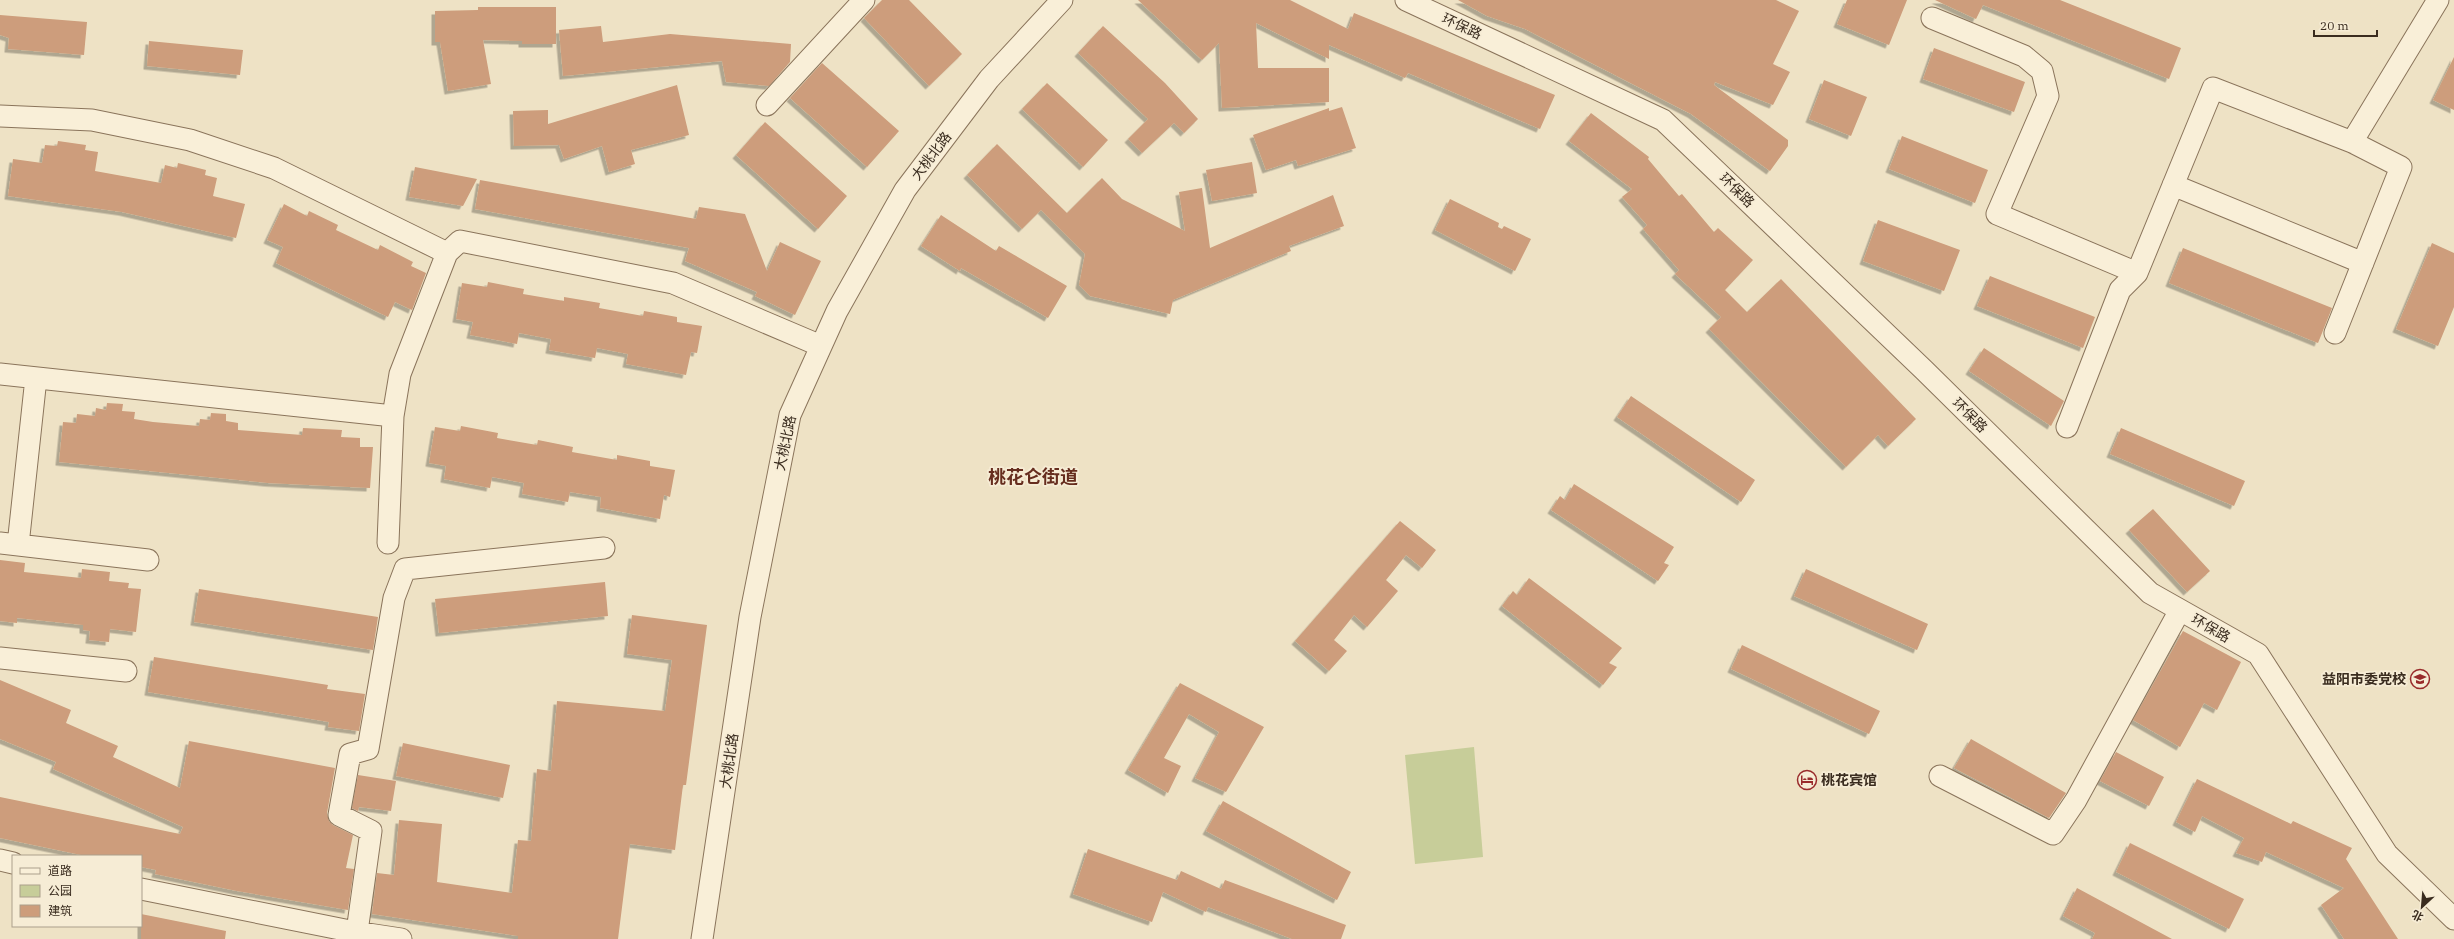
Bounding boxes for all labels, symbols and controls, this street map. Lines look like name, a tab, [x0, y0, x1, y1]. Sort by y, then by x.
street label: 环保路	[1439, 9, 1485, 43]
scale bar	[2314, 12, 2377, 38]
text: 20 m	[2320, 18, 2349, 33]
street label: 大桃北路	[907, 128, 955, 184]
street label: 环保路	[1716, 169, 1758, 211]
street label: 环保路	[1949, 394, 1991, 436]
street label: 大桃北路	[770, 414, 800, 472]
district label: 桃花仑街道	[988, 465, 1078, 488]
street label: 环保路	[2188, 610, 2234, 646]
school or university icon: 益阳市委党校	[2409, 668, 2431, 690]
place label: 益阳市委党校	[2322, 670, 2406, 688]
street label: 大桃北路	[716, 732, 742, 790]
hotel icon: 桃花宾馆	[1796, 769, 1818, 791]
place label: 桃花宾馆	[1821, 771, 1877, 789]
legend	[12, 855, 142, 927]
text: 道路	[48, 863, 72, 878]
text: 公园	[48, 883, 72, 898]
north arrow	[2402, 887, 2442, 927]
text: 建筑	[48, 903, 72, 918]
text: 北	[2410, 907, 2426, 925]

